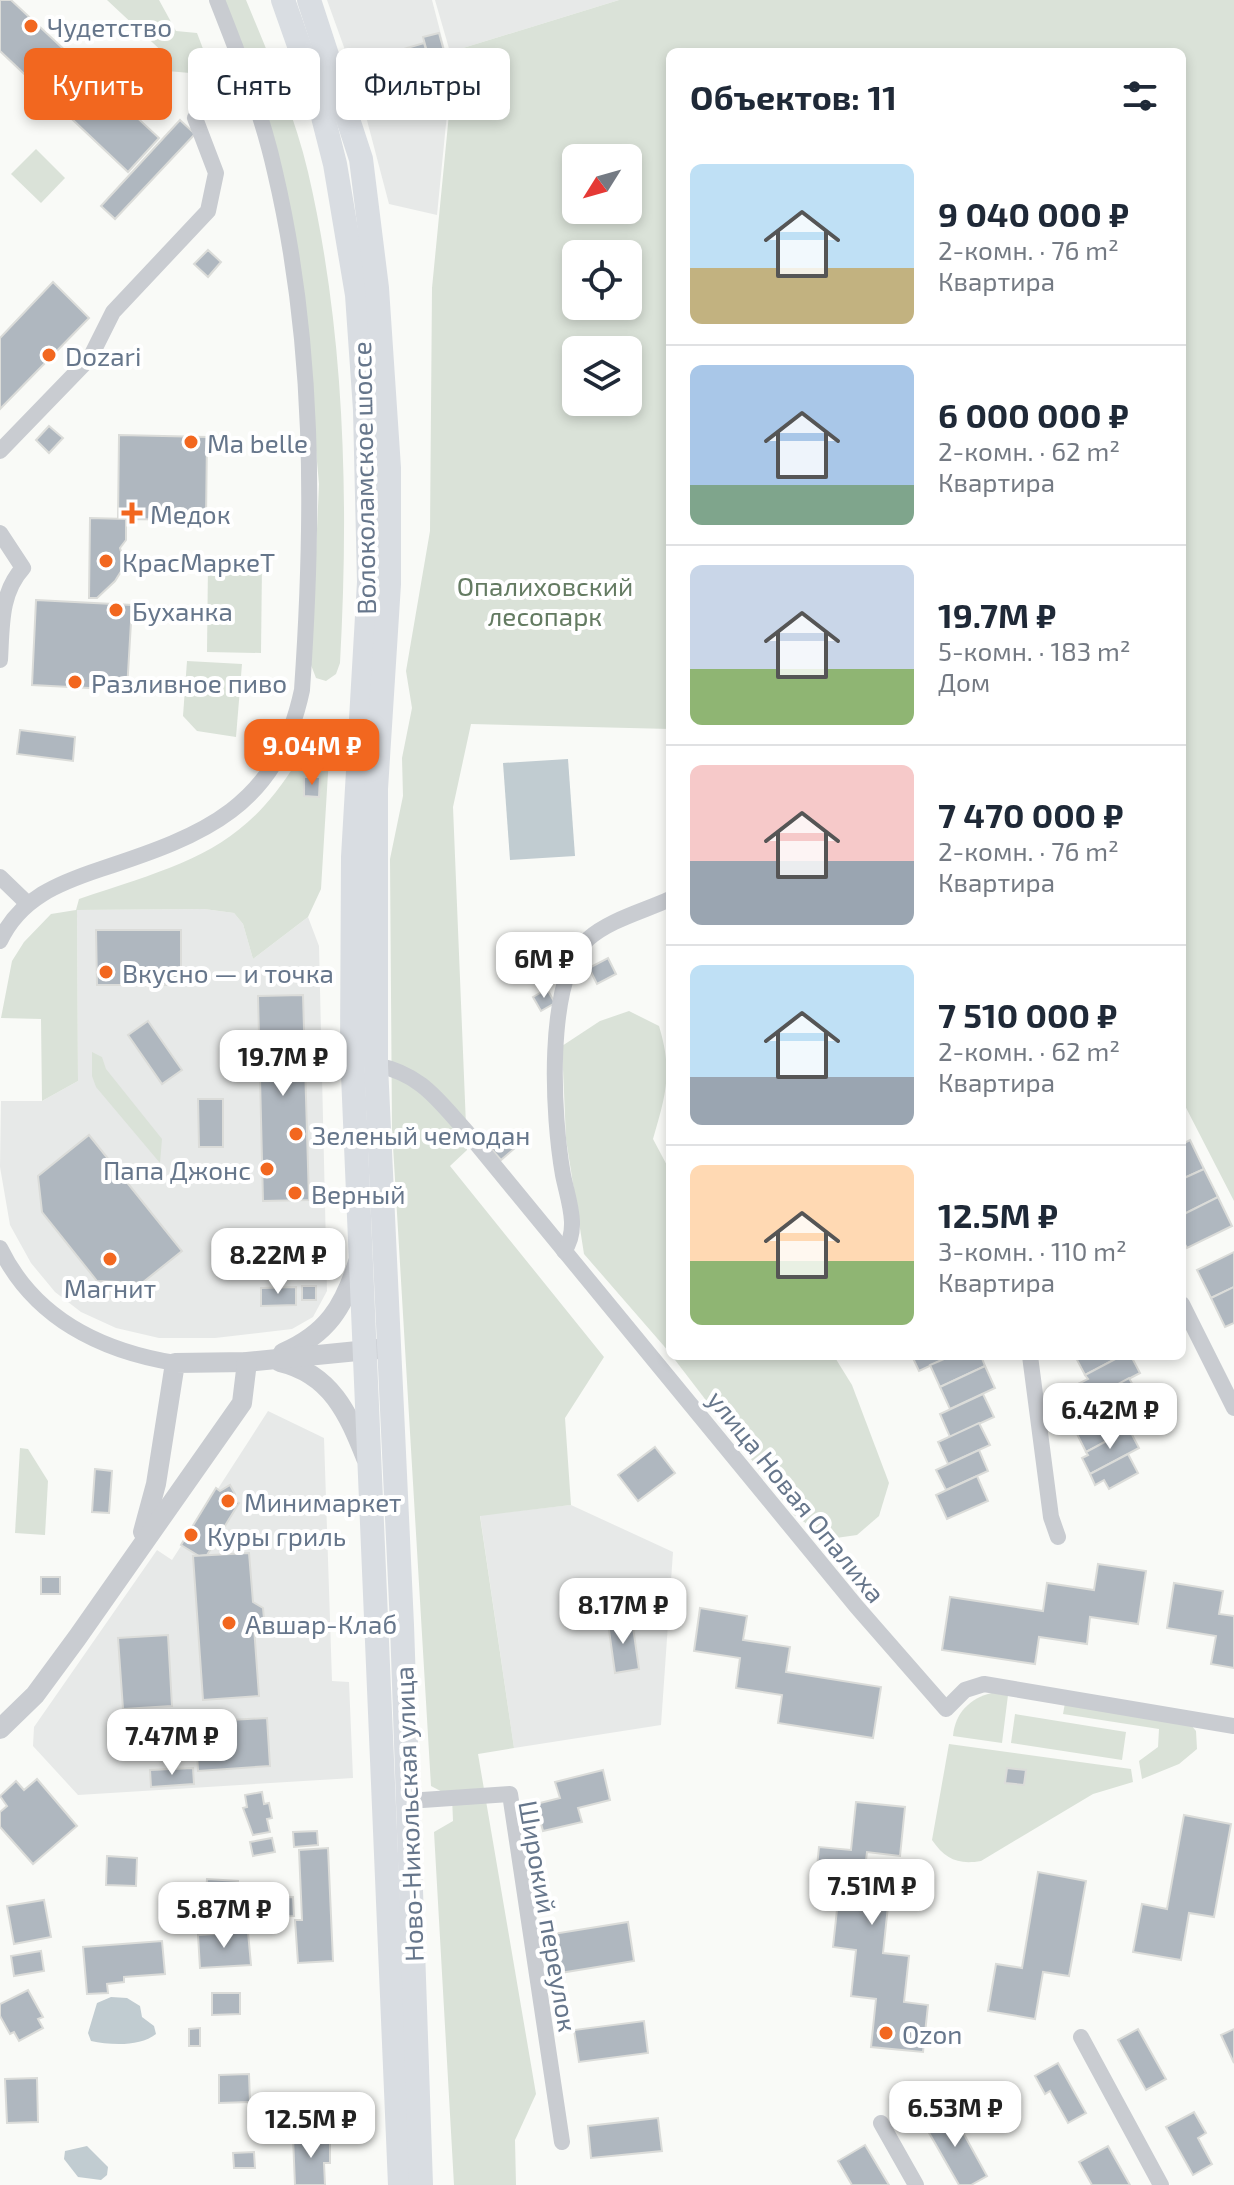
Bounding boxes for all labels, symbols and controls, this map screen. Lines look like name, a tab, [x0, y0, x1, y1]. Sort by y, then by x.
place label: Чудетство	[47, 11, 172, 43]
marker: Чудетство	[22, 17, 40, 35]
chip: Купить	[24, 48, 172, 120]
chip: Снять	[188, 48, 320, 120]
chip: Фильтры	[336, 48, 510, 120]
icon: filters	[1118, 74, 1162, 118]
text: Объектов: 11	[690, 76, 897, 117]
north arrow	[562, 144, 642, 224]
map controls	[562, 144, 642, 416]
text: 9 040 000 ₽	[938, 193, 1129, 234]
icon: home	[754, 196, 850, 292]
text: 2-комн. · 76 m²	[938, 234, 1119, 265]
button: locate	[562, 240, 642, 320]
text: Квартира	[938, 265, 1055, 296]
button: layers	[562, 336, 642, 416]
place label: Dozari	[65, 340, 141, 371]
street label: Волоколамское шоссе	[345, 341, 381, 615]
marker: Dozari	[40, 346, 58, 364]
text: 6 000 000 ₽	[938, 394, 1129, 435]
icon: home	[754, 397, 850, 493]
place label: Ma belle	[207, 427, 308, 458]
marker: Ma belle	[182, 433, 200, 451]
text: 2-комн. · 62 m²	[938, 435, 1120, 466]
text: Квартира	[938, 466, 1055, 497]
place label: Медок	[150, 498, 231, 529]
marker: Медок	[121, 502, 143, 524]
place label: КрасМаркеТ	[122, 546, 275, 577]
marker: КрасМаркеТ	[97, 552, 115, 570]
park label: Опалиховский лесопарк	[457, 570, 633, 631]
text: 19.7M ₽	[938, 594, 1056, 635]
place label: Буханка	[132, 595, 233, 627]
icon: home	[754, 597, 850, 693]
marker: Буханка	[107, 601, 125, 619]
text: 5-комн. · 183 m²	[938, 635, 1130, 666]
text: Дом	[938, 666, 990, 697]
place label: Разливное пиво	[91, 667, 287, 698]
marker: Разливное пиво	[66, 673, 84, 691]
pin: 9.04M ₽	[238, 719, 386, 787]
text: 9.04M ₽	[262, 729, 362, 760]
text: 7 470 000 ₽	[938, 794, 1124, 835]
icon: home	[754, 797, 850, 893]
text: 2-комн. · 76 m²	[938, 835, 1119, 866]
text: Квартира	[938, 866, 1055, 897]
pin: 6M ₽	[497, 932, 591, 1000]
text: 6M ₽	[514, 942, 574, 973]
place label: Вкусно — и точка	[122, 957, 334, 989]
marker: Вкусно — и точка	[97, 963, 115, 981]
text: 7 510 000 ₽	[938, 994, 1117, 1035]
icon: home	[754, 997, 850, 1093]
pin: 19.7M ₽	[209, 1030, 357, 1098]
text: 2-комн. · 62 m²	[938, 1035, 1120, 1066]
text: 19.7M ₽	[238, 1040, 328, 1071]
text: Квартира	[938, 1066, 1055, 1097]
place label: Зеленый чемодан	[312, 1119, 530, 1150]
marker: Зеленый чемодан	[287, 1125, 305, 1143]
place label: Папа Джонс	[103, 1154, 251, 1185]
marker: Папа Джонс	[258, 1160, 276, 1178]
place label: Верный	[311, 1178, 405, 1209]
marker: Верный	[286, 1184, 304, 1202]
text: 12.5M ₽	[938, 1194, 1058, 1235]
icon: home	[754, 1197, 850, 1293]
pin: 8.22M ₽	[204, 1228, 352, 1296]
text: 3-комн. · 110 m²	[938, 1235, 1127, 1266]
text: 8.22M ₽	[229, 1238, 327, 1269]
marker: Магнит	[101, 1250, 119, 1268]
text: Квартира	[938, 1266, 1055, 1297]
place label: Магнит	[64, 1272, 156, 1303]
pin: 6.42M ₽	[1036, 1383, 1184, 1451]
street label: улица Новая Опалиха	[701, 1384, 892, 1609]
text: 6.42M ₽	[1061, 1393, 1159, 1424]
place label: Минимаркет	[244, 1486, 402, 1517]
marker: Минимаркет	[219, 1492, 237, 1510]
place label: Куры гриль	[207, 1520, 346, 1552]
marker: Куры гриль	[182, 1526, 200, 1544]
pin: 8.17M ₽	[549, 1578, 697, 1646]
text: 8.17M ₽	[577, 1588, 669, 1619]
place label: Авшар-Клаб	[245, 1608, 397, 1639]
marker: Авшар-Клаб	[220, 1614, 238, 1632]
street label: Ново-Никольская улица	[387, 1666, 430, 1962]
pin: 7.47M ₽	[98, 1709, 246, 1777]
text: 7.47M ₽	[125, 1719, 219, 1750]
street label: Широкий переулок	[512, 1798, 585, 2034]
pin: 7.51M ₽	[798, 1859, 946, 1927]
text: 7.51M ₽	[827, 1869, 917, 1900]
pin: 5.87M ₽	[150, 1882, 298, 1950]
text: 5.87M ₽	[176, 1892, 272, 1923]
place label: Ozon	[902, 2018, 962, 2049]
marker: Ozon	[877, 2024, 895, 2042]
pin: 6.53M ₽	[881, 2081, 1029, 2149]
text: 6.53M ₽	[907, 2091, 1003, 2122]
pin: 12.5M ₽	[237, 2092, 385, 2160]
text: 12.5M ₽	[265, 2102, 357, 2133]

